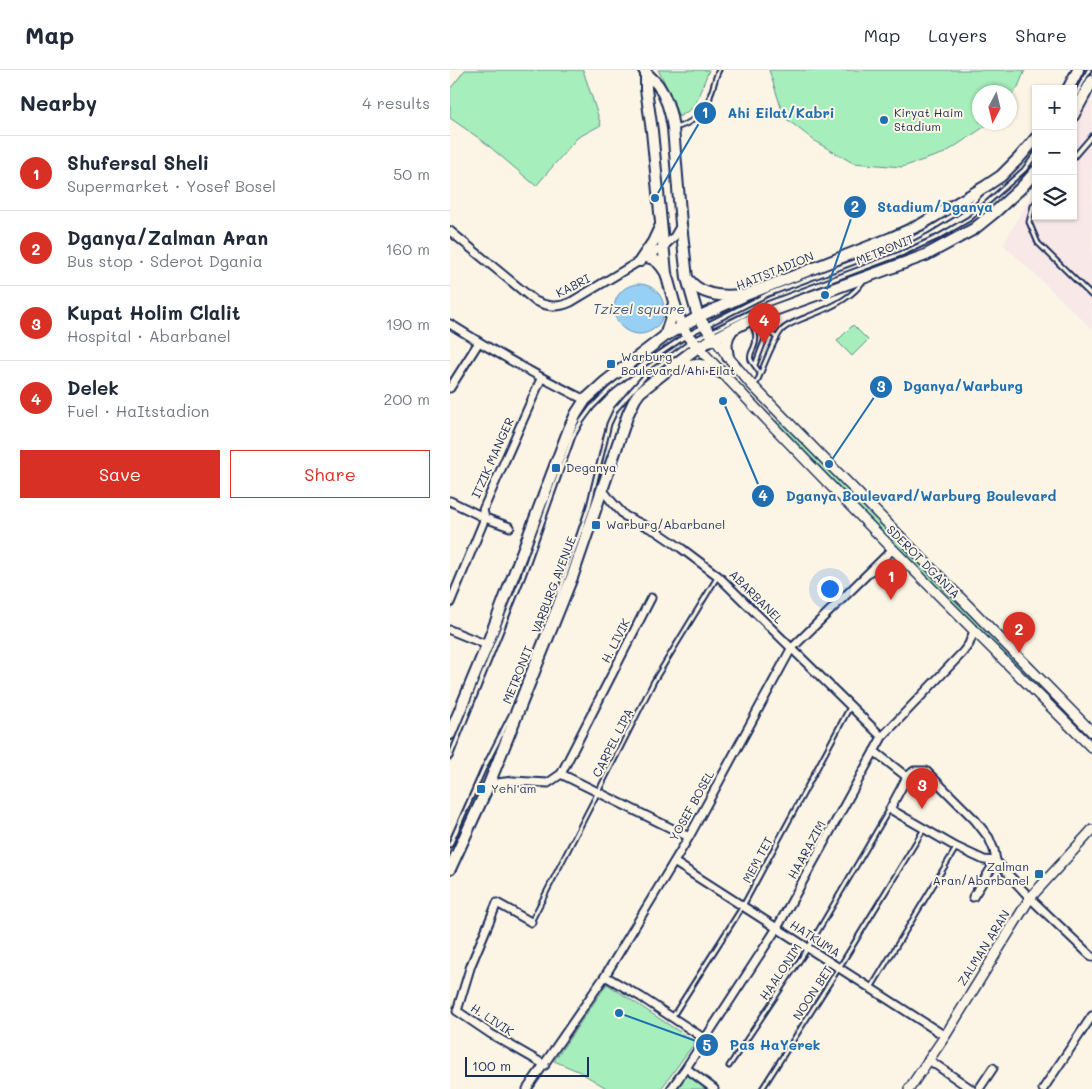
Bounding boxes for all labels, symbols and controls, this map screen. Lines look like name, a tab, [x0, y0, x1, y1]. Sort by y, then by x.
text: Map	[25, 19, 74, 50]
text: Map	[864, 23, 900, 47]
text: Layers	[928, 23, 987, 47]
text: Share	[1015, 23, 1067, 47]
north arrow	[972, 85, 1017, 130]
map controls	[1032, 85, 1077, 220]
button: +	[1032, 85, 1077, 130]
text: Nearby	[20, 89, 97, 116]
text: 4 results	[362, 92, 430, 113]
callout: Ahi Eilat/Kabri	[692, 98, 844, 127]
text: 1	[702, 102, 708, 122]
text: Ahi Eilat/Kabri	[728, 103, 834, 122]
place label: Kiryat Haim Stadium	[894, 104, 963, 134]
marker: Kiryat Haim Stadium	[878, 114, 890, 126]
button: −	[1032, 130, 1077, 175]
text: Shufersal Sheli	[67, 150, 209, 175]
text: 1	[32, 163, 40, 184]
text: 50 m	[393, 163, 430, 184]
text: Supermarket · Yosef Bosel	[67, 175, 276, 196]
button: layers	[1032, 175, 1077, 220]
callout: Stadium/Dganya	[842, 193, 1003, 222]
text: 2	[851, 196, 859, 216]
text: Stadium/Dganya	[877, 197, 993, 216]
text: Dganya/Zalman Aran	[67, 225, 268, 250]
street label: METRONIT	[853, 230, 916, 268]
text: 2	[32, 238, 40, 259]
text: 160 m	[385, 238, 430, 259]
street label: HAITSTADION	[733, 247, 816, 293]
text: Bus stop · Sderot Dgania	[67, 250, 263, 271]
street label: KABRI	[553, 270, 592, 300]
water label: Tzizel square	[593, 299, 685, 318]
text: Kupat Holim Clalit	[67, 300, 241, 325]
pin: 4	[748, 303, 780, 344]
text: 3	[31, 313, 41, 334]
text: 190 m	[386, 313, 430, 334]
text: Hospital · Abarbanel	[67, 325, 231, 346]
place label: Warburg Boulevard/Ahi Eilat	[621, 348, 735, 378]
marker: Warburg Boulevard/Ahi Eilat	[605, 358, 617, 370]
callout: Dganya/Warburg	[868, 372, 1033, 401]
text: Delek	[67, 375, 119, 400]
text: 3	[876, 376, 886, 396]
text: Dganya/Warburg	[903, 376, 1023, 395]
text: 4	[31, 388, 41, 409]
text: 200 m	[383, 388, 430, 409]
text: Fuel · HaItstadion	[67, 400, 209, 421]
street label: ITZIK MANGER	[467, 415, 517, 500]
button: Save	[20, 450, 220, 498]
button: Share	[230, 450, 430, 498]
place label: Deganya	[566, 459, 617, 475]
marker: Deganya	[550, 462, 562, 474]
callout: Dganya Boulevard/Warburg Boulevard	[751, 481, 1067, 510]
text: 4	[758, 485, 768, 505]
text: Dganya Boulevard/Warburg Boulevard	[786, 486, 1056, 505]
place label: Warburg/Abarbanel	[606, 516, 725, 532]
marker: Warburg/Abarbanel	[590, 519, 602, 531]
street label: SDEROT DGANIA	[884, 521, 964, 601]
street label: VARBURG AVENUE	[527, 534, 579, 635]
pin: 1	[875, 559, 907, 600]
street label: ABARBANEL	[726, 566, 787, 627]
your location	[817, 576, 843, 602]
pin: 2	[1003, 612, 1035, 653]
street label: H. LIVIK	[597, 615, 633, 665]
street label: METRONIT	[498, 643, 536, 706]
street label: CARPEL LIPA	[588, 705, 636, 780]
street label: YOSEF BOSEL	[665, 767, 717, 844]
pin: 3	[906, 768, 938, 809]
place label: Yehi'am	[491, 780, 536, 796]
marker: Yehi'am	[475, 783, 487, 795]
street label: HAARAZIM	[784, 818, 829, 881]
street label: MEM TET	[738, 833, 776, 885]
place label: Zalman Aran/Abarbanel	[933, 858, 1029, 888]
marker: Zalman Aran/Abarbanel	[1033, 868, 1045, 880]
street label: ZALMAN ARAN	[953, 907, 1013, 988]
street label: HATKUMA	[787, 916, 844, 960]
street label: HAALONIM	[755, 940, 805, 1003]
street label: NOON BET	[789, 962, 836, 1023]
street label: H. LIVIK	[468, 999, 518, 1039]
callout: Pas HaYerek	[694, 1031, 830, 1060]
text: 5	[703, 1035, 712, 1055]
text: Pas HaYerek	[730, 1035, 820, 1054]
scale bar	[465, 1054, 589, 1077]
text: 100 m	[472, 1056, 511, 1075]

